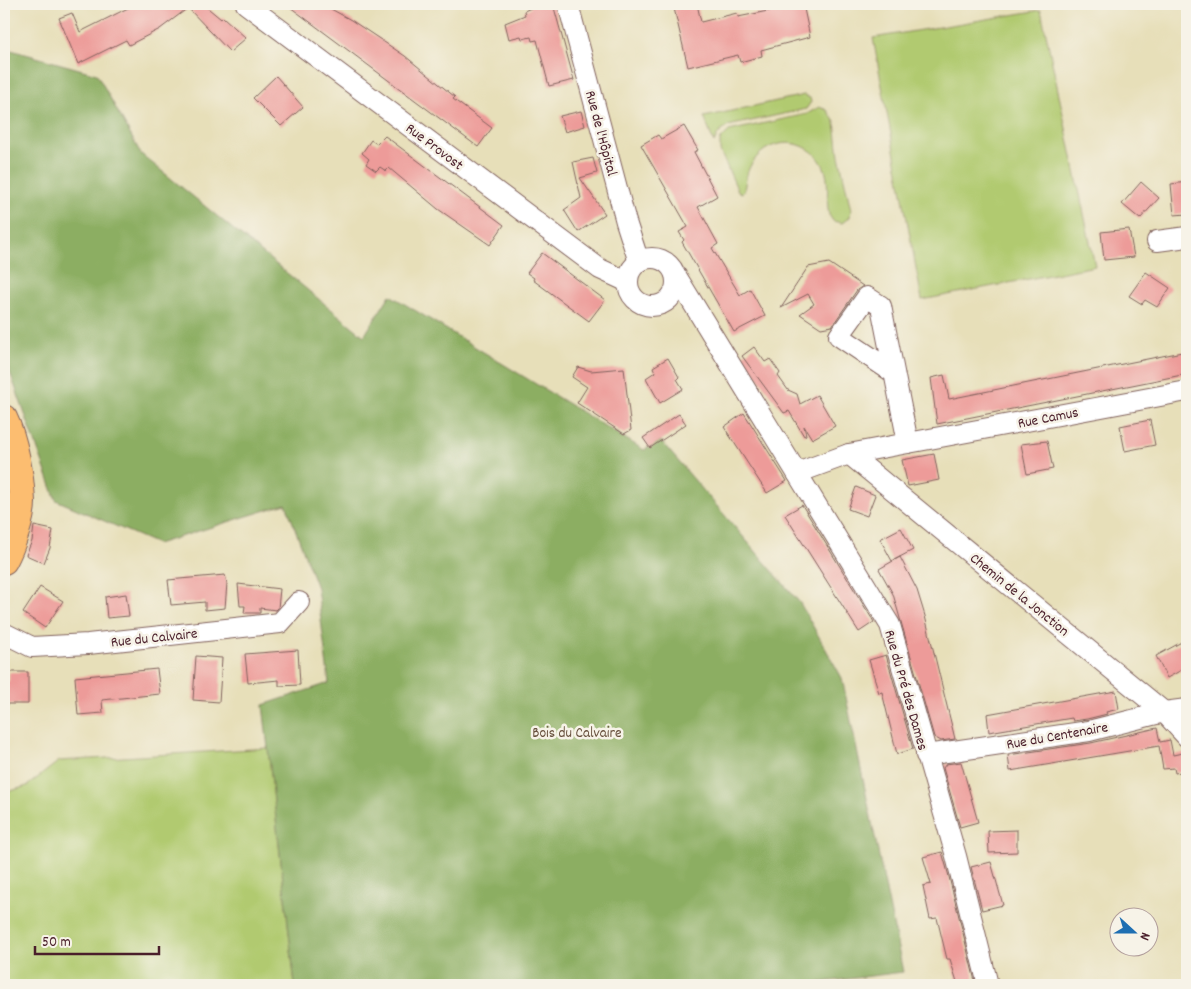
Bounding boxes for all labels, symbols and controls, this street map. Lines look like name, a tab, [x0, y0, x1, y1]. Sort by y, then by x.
street label: Rue de l'Hôpital	[578, 88, 622, 179]
street label: Rue Provost	[400, 118, 468, 177]
street label: Rue Camus	[1016, 402, 1081, 436]
street label: Chemin de la Jonction	[964, 548, 1073, 643]
street label: Rue du Calvaire	[110, 623, 199, 654]
street label: Rue du Pré des Dames	[877, 628, 933, 753]
street label: Rue du Centenaire	[1005, 717, 1110, 757]
park label: Bois du Calvaire	[532, 723, 622, 745]
north arrow	[1108, 906, 1158, 956]
scale bar	[35, 924, 159, 956]
text: N	[1134, 929, 1155, 943]
text: 50 m	[42, 932, 71, 954]

